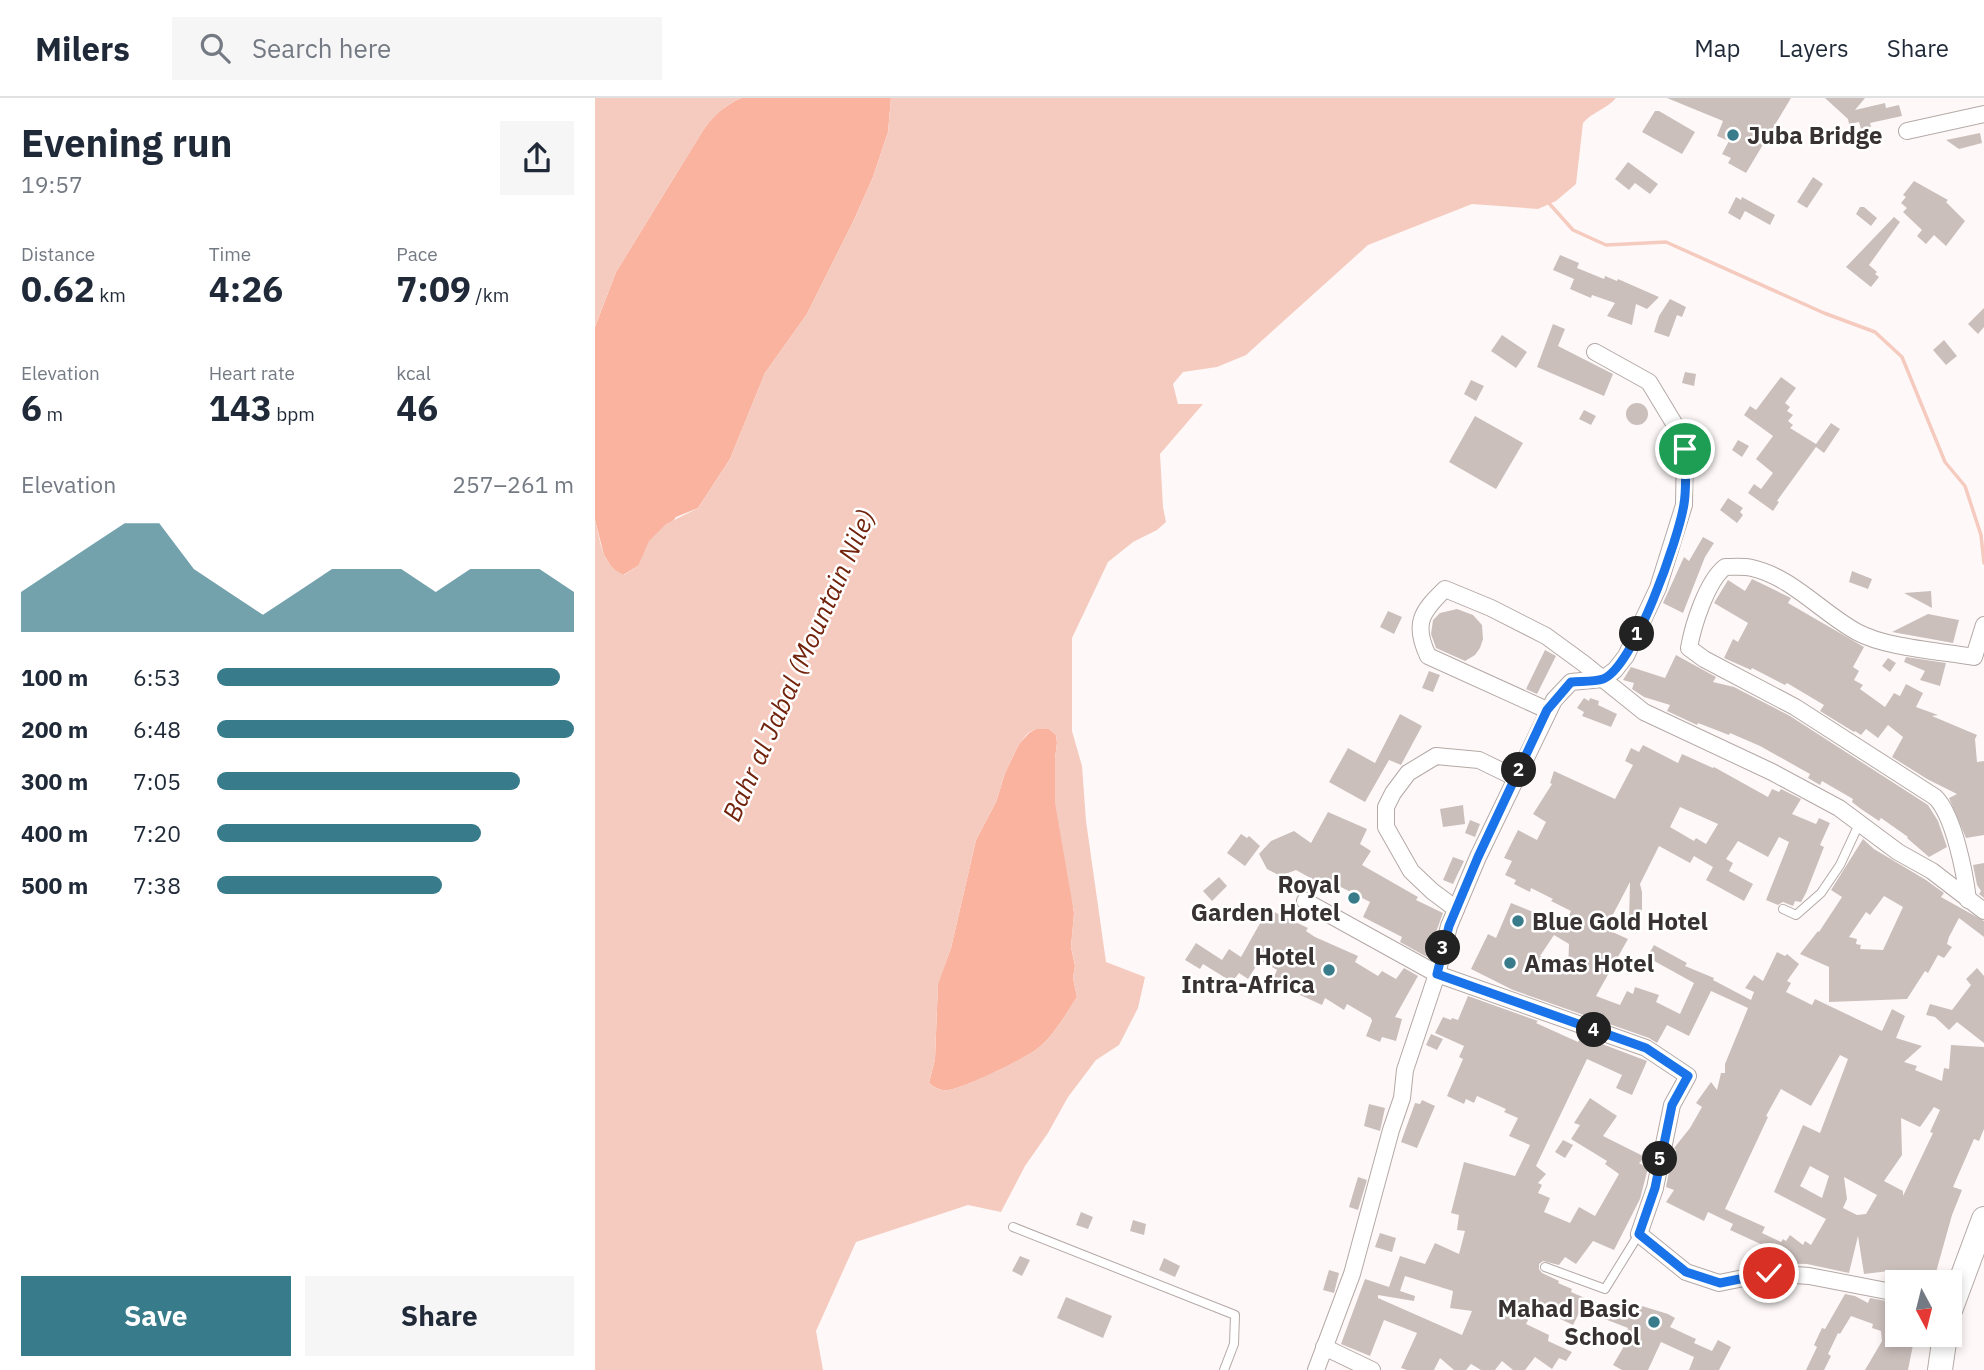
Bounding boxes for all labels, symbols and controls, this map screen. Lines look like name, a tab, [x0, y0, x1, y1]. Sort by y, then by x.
search box	[172, 17, 662, 80]
text: Milers	[35, 27, 130, 70]
icon: search	[196, 29, 234, 67]
text: Search here	[252, 31, 391, 65]
text: Map	[1694, 32, 1741, 64]
text: Layers	[1779, 32, 1849, 64]
text: Share	[1887, 32, 1949, 64]
text: Evening run	[21, 118, 232, 167]
place label: Juba Bridge	[1747, 119, 1882, 151]
button: share	[500, 121, 574, 195]
marker: Juba Bridge	[1725, 127, 1741, 143]
text: 19:57	[21, 169, 83, 199]
text: Distance	[21, 242, 95, 266]
text: Time	[209, 242, 251, 266]
text: Pace	[396, 242, 438, 266]
text: 0.62	[21, 266, 95, 312]
text: 4:26	[209, 266, 283, 312]
text: 7:09	[396, 266, 471, 312]
text: km	[95, 283, 126, 307]
text: /km	[471, 283, 509, 307]
text: Elevation	[21, 361, 100, 385]
text: Heart rate	[209, 361, 295, 385]
text: kcal	[396, 361, 431, 385]
text: 6	[21, 385, 42, 431]
text: 143	[209, 385, 272, 431]
text: 46	[396, 385, 438, 431]
text: m	[42, 402, 63, 426]
text: bpm	[272, 402, 315, 426]
pin	[1655, 419, 1715, 479]
icon: arrive	[1666, 430, 1704, 468]
text: Elevation	[21, 469, 116, 499]
text: 257–261 m	[452, 469, 574, 499]
water label: Bahr al Jabal (Mountain Nile)	[714, 504, 882, 826]
pin: 1	[1619, 616, 1655, 652]
text: 1	[1631, 621, 1642, 645]
text: 100 m	[21, 662, 88, 692]
text: 6:53	[133, 662, 181, 692]
text: 200 m	[21, 714, 88, 744]
text: 6:48	[133, 714, 181, 744]
pin: 2	[1501, 752, 1537, 788]
text: 2	[1513, 757, 1524, 781]
text: 300 m	[21, 766, 88, 796]
text: 7:05	[133, 766, 181, 796]
text: 400 m	[21, 818, 88, 848]
text: 7:20	[133, 818, 181, 848]
place label: Royal Garden Hotel	[1191, 868, 1340, 928]
text: 500 m	[21, 870, 88, 900]
text: 7:38	[133, 870, 181, 900]
marker: Royal Garden Hotel	[1346, 890, 1362, 906]
place label: Blue Gold Hotel	[1532, 905, 1708, 937]
marker: Blue Gold Hotel	[1510, 913, 1526, 929]
pin: 3	[1425, 930, 1461, 966]
text: 3	[1437, 935, 1448, 959]
place label: Hotel Intra-Africa	[1181, 940, 1315, 1000]
place label: Amas Hotel	[1524, 947, 1654, 979]
marker: Amas Hotel	[1502, 955, 1518, 971]
marker: Hotel Intra-Africa	[1321, 962, 1337, 978]
pin: 4	[1577, 1012, 1611, 1048]
text: 4	[1588, 1017, 1599, 1041]
pin: 5	[1643, 1142, 1677, 1176]
text: 5	[1654, 1146, 1665, 1170]
pin	[1739, 1243, 1799, 1303]
icon: check	[1750, 1254, 1788, 1292]
north arrow	[1885, 1270, 1962, 1348]
map controls	[1885, 1270, 1962, 1347]
button: Save	[21, 1276, 291, 1356]
button: Share	[305, 1276, 574, 1356]
place label: Mahad Basic School	[1497, 1292, 1640, 1352]
marker: Mahad Basic School	[1646, 1314, 1662, 1330]

